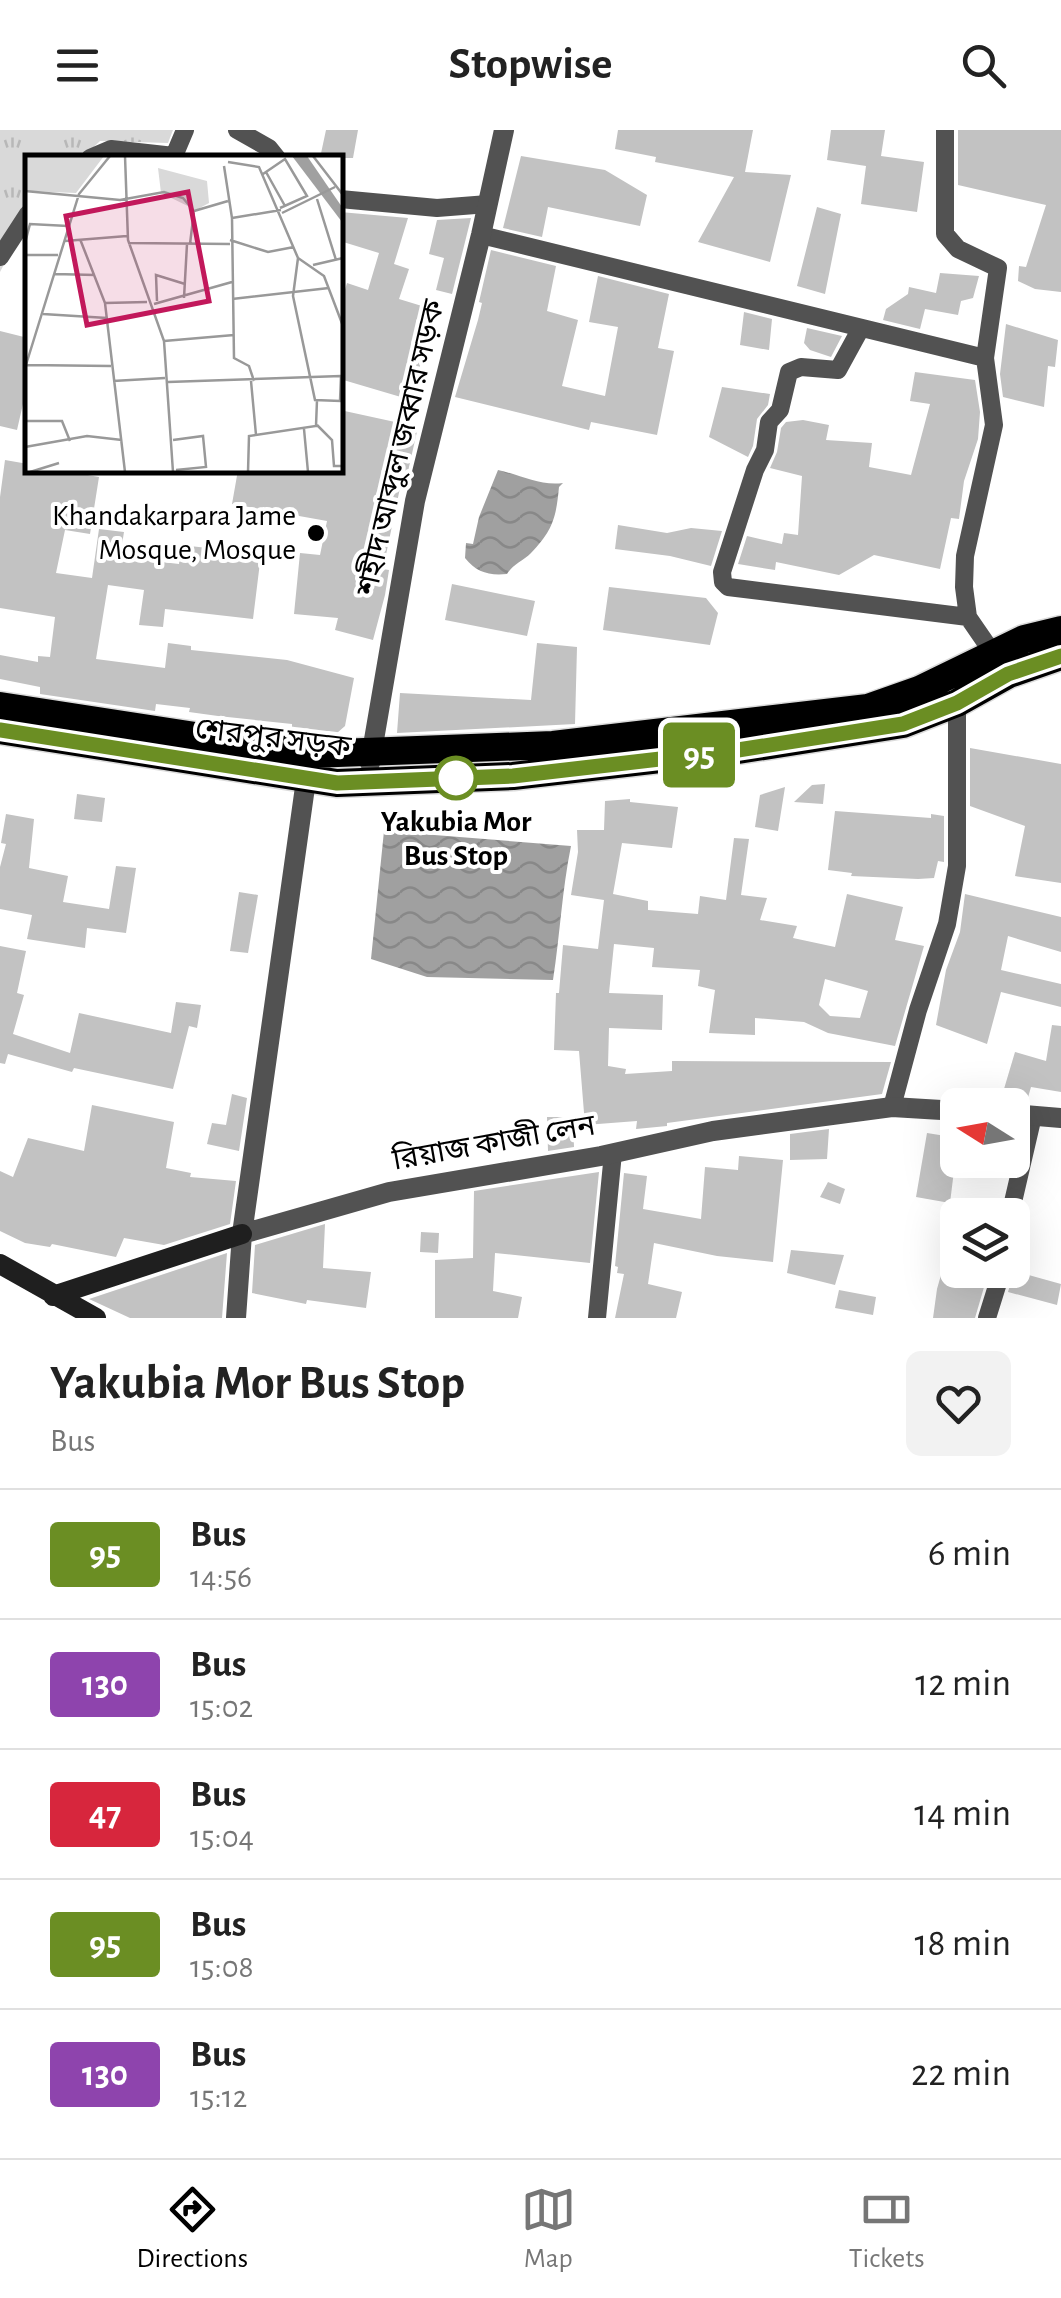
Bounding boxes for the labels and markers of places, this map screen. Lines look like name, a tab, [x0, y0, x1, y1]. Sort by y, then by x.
place label: Khandakarpara Jame Mosque, Mosque	[52, 501, 296, 565]
marker: Khandakarpara Jame Mosque, Mosque	[305, 522, 327, 544]
marker: Yakubia Mor Bus Stop	[435, 757, 477, 799]
place label: Yakubia Mor Bus Stop	[381, 807, 532, 871]

